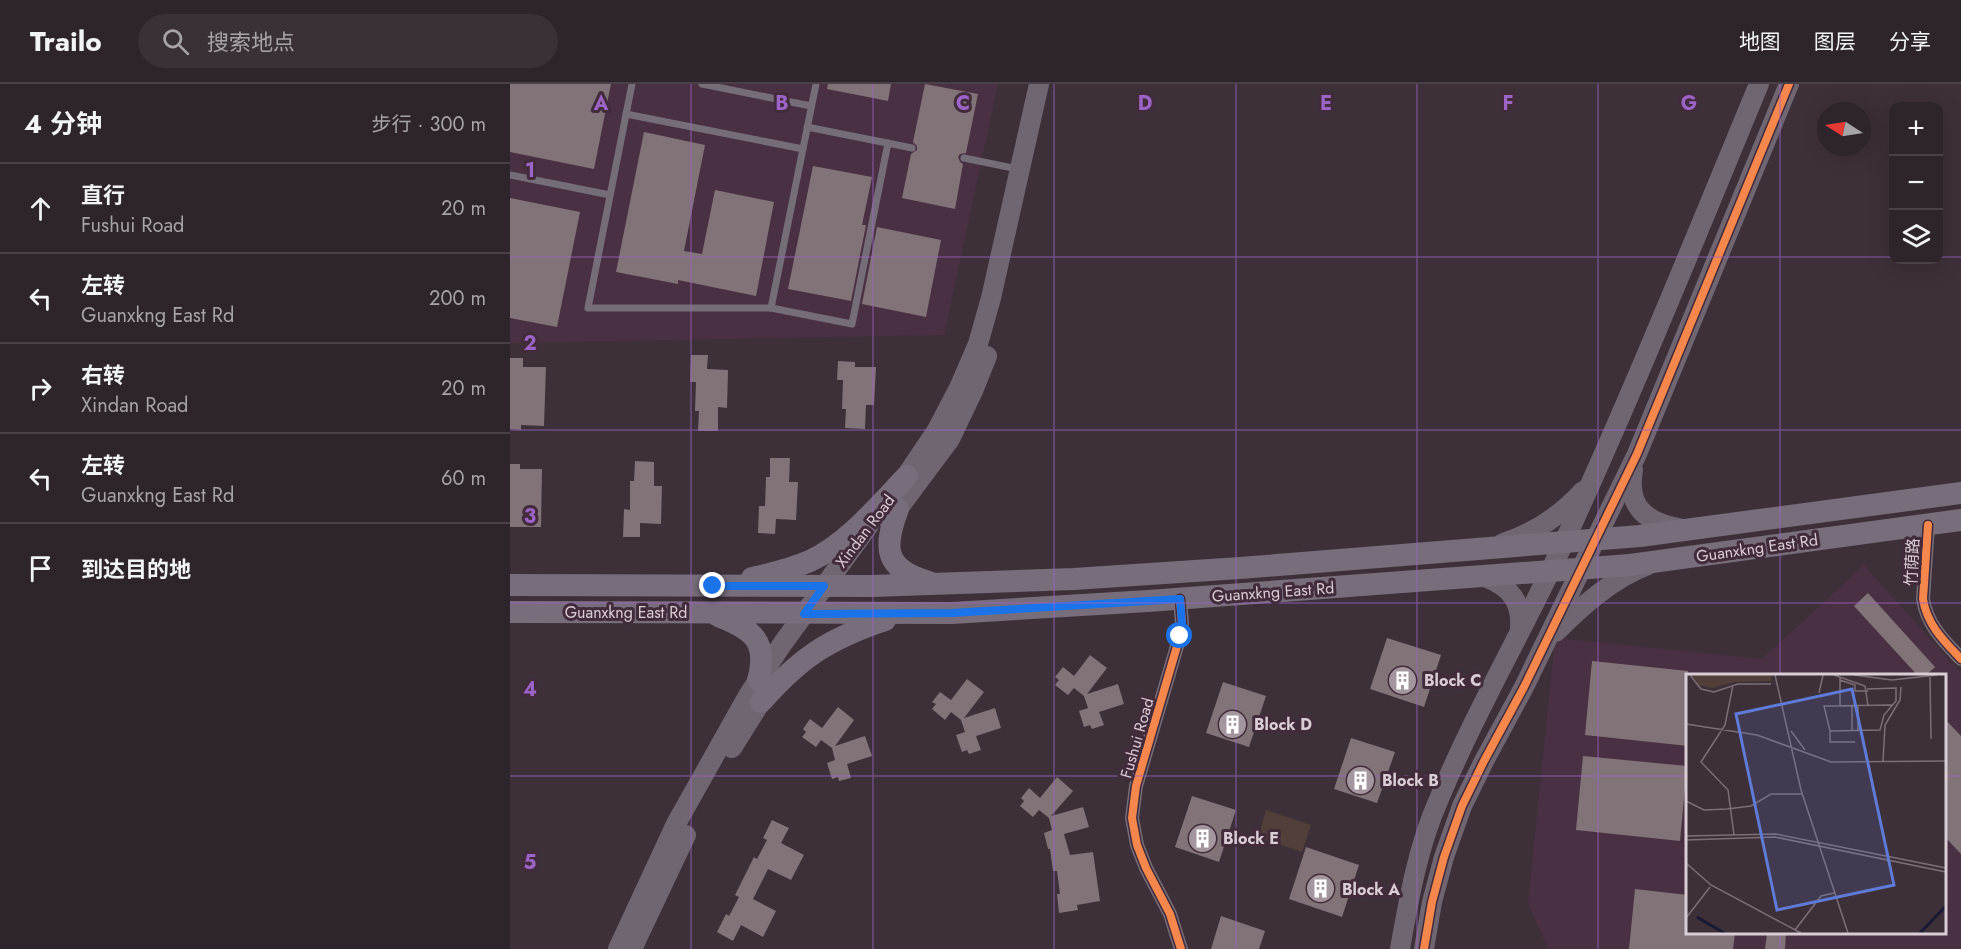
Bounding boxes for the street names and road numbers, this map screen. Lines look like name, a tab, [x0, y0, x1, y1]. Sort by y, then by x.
street label: Xindan Road	[830, 490, 900, 572]
street label: Guanxkng East Rd	[1695, 528, 1819, 568]
street label: 竹荫路	[1899, 537, 1925, 587]
street label: Guanxkng East Rd	[1211, 576, 1335, 608]
street label: Guanxkng East Rd	[565, 601, 687, 624]
street label: Fushui Road	[1115, 695, 1159, 781]

